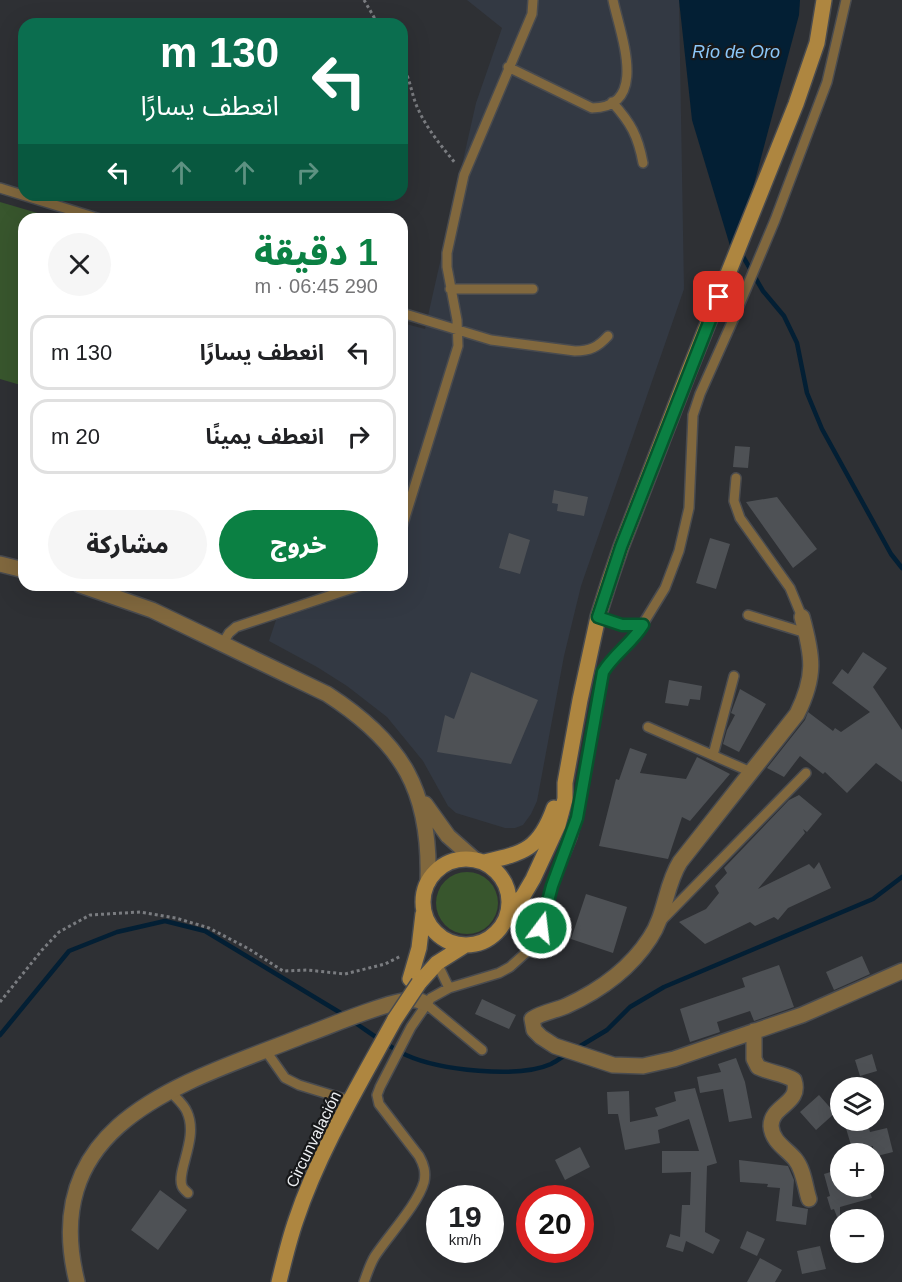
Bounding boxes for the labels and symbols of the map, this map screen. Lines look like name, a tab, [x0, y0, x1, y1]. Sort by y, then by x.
water label: Río de Oro	[692, 42, 780, 62]
pin	[693, 271, 744, 322]
position arrow	[509, 896, 573, 960]
street label: Circunvalación	[283, 1088, 344, 1190]
speed limit sign: 20	[516, 1185, 594, 1263]

